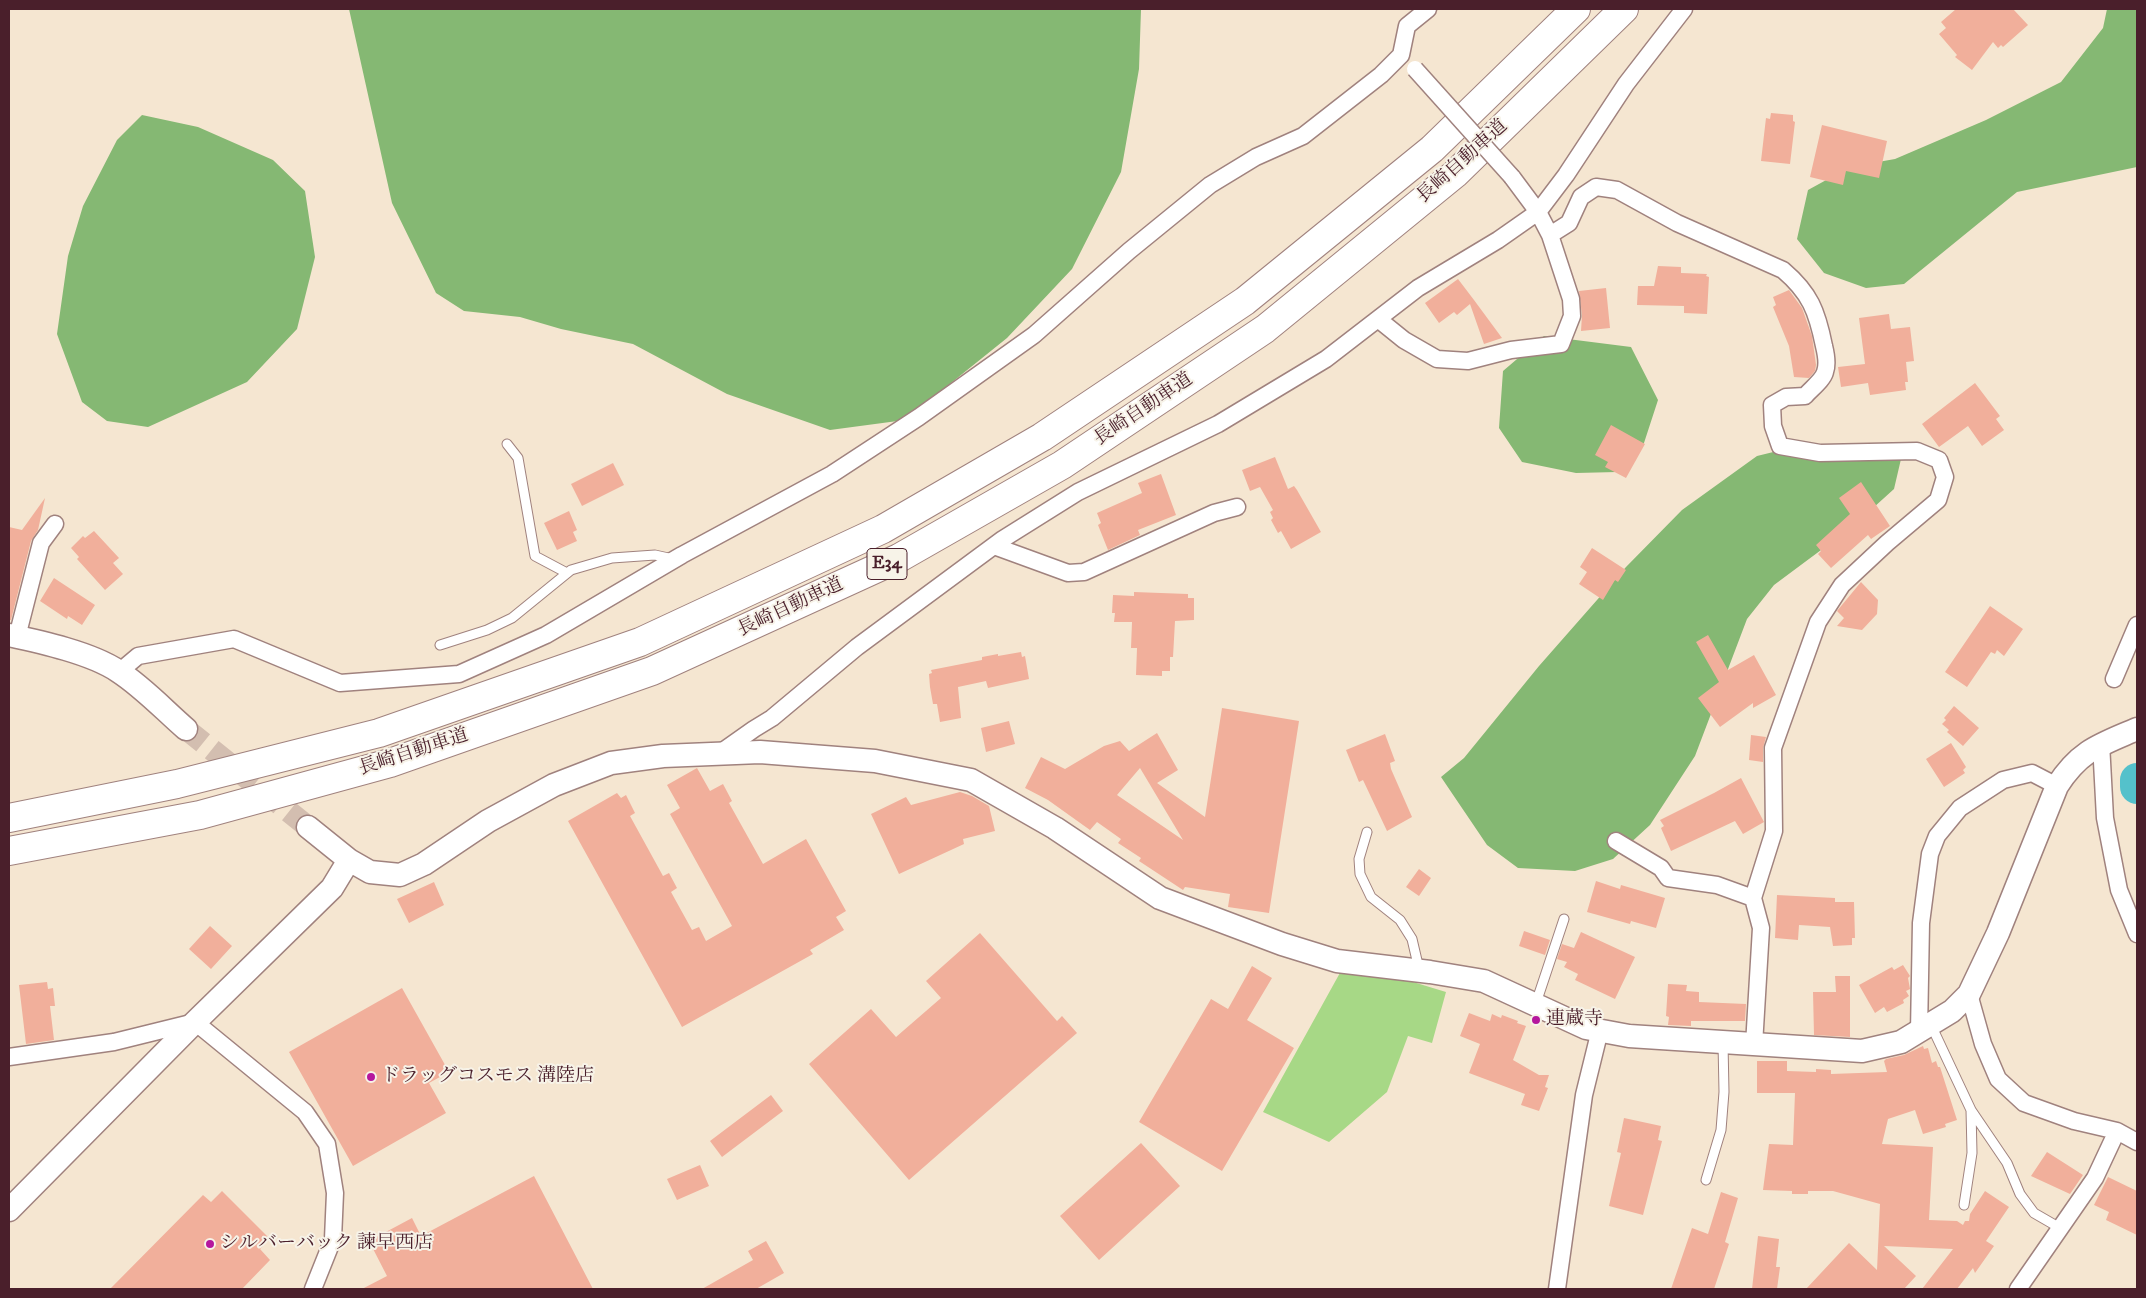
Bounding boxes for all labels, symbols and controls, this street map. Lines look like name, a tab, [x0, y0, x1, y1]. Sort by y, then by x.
street label: 長崎自動車道	[1413, 115, 1513, 209]
street label: 長崎自動車道	[1090, 369, 1198, 451]
road number: E34	[867, 548, 907, 580]
street label: 長崎自動車道	[735, 574, 847, 642]
street label: 長崎自動車道	[356, 725, 472, 781]
place label: 連蔵寺	[1546, 1009, 1603, 1031]
marker: 連蔵寺	[1530, 1014, 1542, 1026]
place label: ドラッグコスモス 溝陸店	[381, 1066, 594, 1088]
marker: ドラッグコスモス 溝陸店	[365, 1071, 377, 1083]
place label: シルバーバック 諫早西店	[220, 1233, 433, 1255]
marker: シルバーバック 諫早西店	[204, 1238, 216, 1250]

